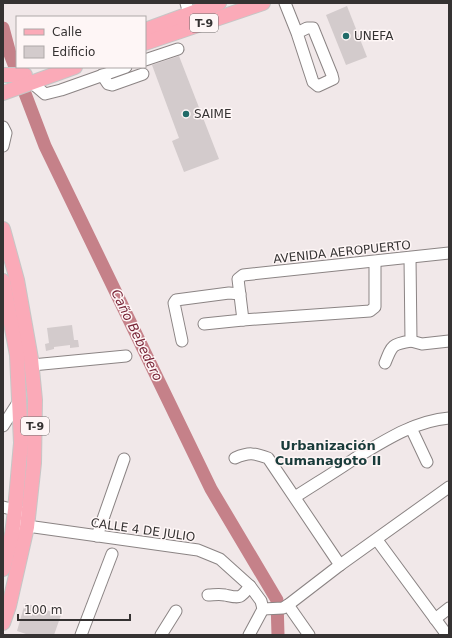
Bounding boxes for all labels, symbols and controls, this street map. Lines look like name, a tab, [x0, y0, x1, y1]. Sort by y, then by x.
road number: T-9	[190, 14, 218, 32]
legend	[16, 16, 146, 68]
text: Calle	[52, 25, 82, 39]
place label: UNEFA	[354, 29, 394, 43]
marker: UNEFA	[341, 31, 351, 41]
text: Edificio	[52, 45, 95, 59]
place label: SAIME	[194, 107, 232, 121]
marker: SAIME	[181, 109, 191, 119]
street label: AVENIDA AEROPUERTO	[273, 238, 411, 266]
water label: Caño Bebedero	[108, 287, 166, 383]
road number: T-9	[21, 417, 49, 435]
district label: Urbanización Cumanagoto II	[275, 438, 381, 468]
street label: CALLE 4 DE JULIO	[90, 516, 196, 544]
scale bar	[18, 596, 130, 622]
text: 100 m	[24, 603, 62, 617]

